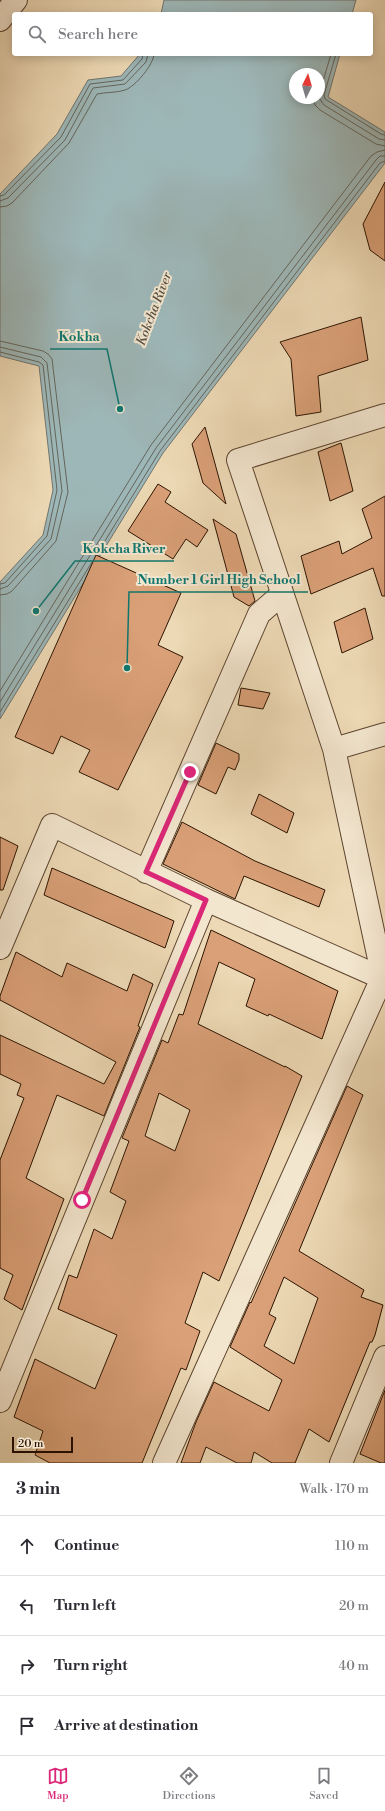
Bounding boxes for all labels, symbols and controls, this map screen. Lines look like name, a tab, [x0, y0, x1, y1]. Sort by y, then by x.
search box	[12, 12, 373, 56]
icon: search	[26, 23, 48, 45]
text: Search here	[58, 25, 138, 44]
north arrow	[289, 68, 325, 104]
water label: Kokcha River	[133, 270, 175, 348]
callout: Kokha	[50, 324, 107, 349]
text: Kokha	[58, 329, 101, 345]
callout: Kokcha River	[75, 536, 174, 561]
text: Kokcha River	[82, 541, 166, 557]
callout: Number 1 Girl High School	[129, 567, 308, 592]
text: Number 1 Girl High School	[137, 572, 301, 588]
route end	[181, 763, 199, 781]
route start	[73, 1191, 91, 1209]
scale bar	[12, 1435, 73, 1454]
text: 20 m	[18, 1437, 43, 1451]
text: 3 min	[16, 1478, 60, 1500]
text: Walk · 170 m	[299, 1481, 369, 1497]
icon: ahead	[16, 1535, 38, 1557]
text: Continue	[54, 1536, 119, 1555]
text: 110 m	[335, 1538, 369, 1554]
icon: left	[16, 1595, 38, 1617]
text: Turn left	[54, 1596, 116, 1615]
text: 20 m	[339, 1598, 369, 1614]
icon: right	[16, 1655, 38, 1677]
text: Turn right	[54, 1656, 128, 1675]
text: 40 m	[339, 1658, 369, 1674]
icon: arrive	[16, 1715, 38, 1737]
text: Arrive at destination	[54, 1716, 198, 1735]
tab: Map	[47, 1765, 69, 1803]
tab: Directions	[163, 1765, 216, 1803]
tab: Saved	[309, 1765, 338, 1803]

